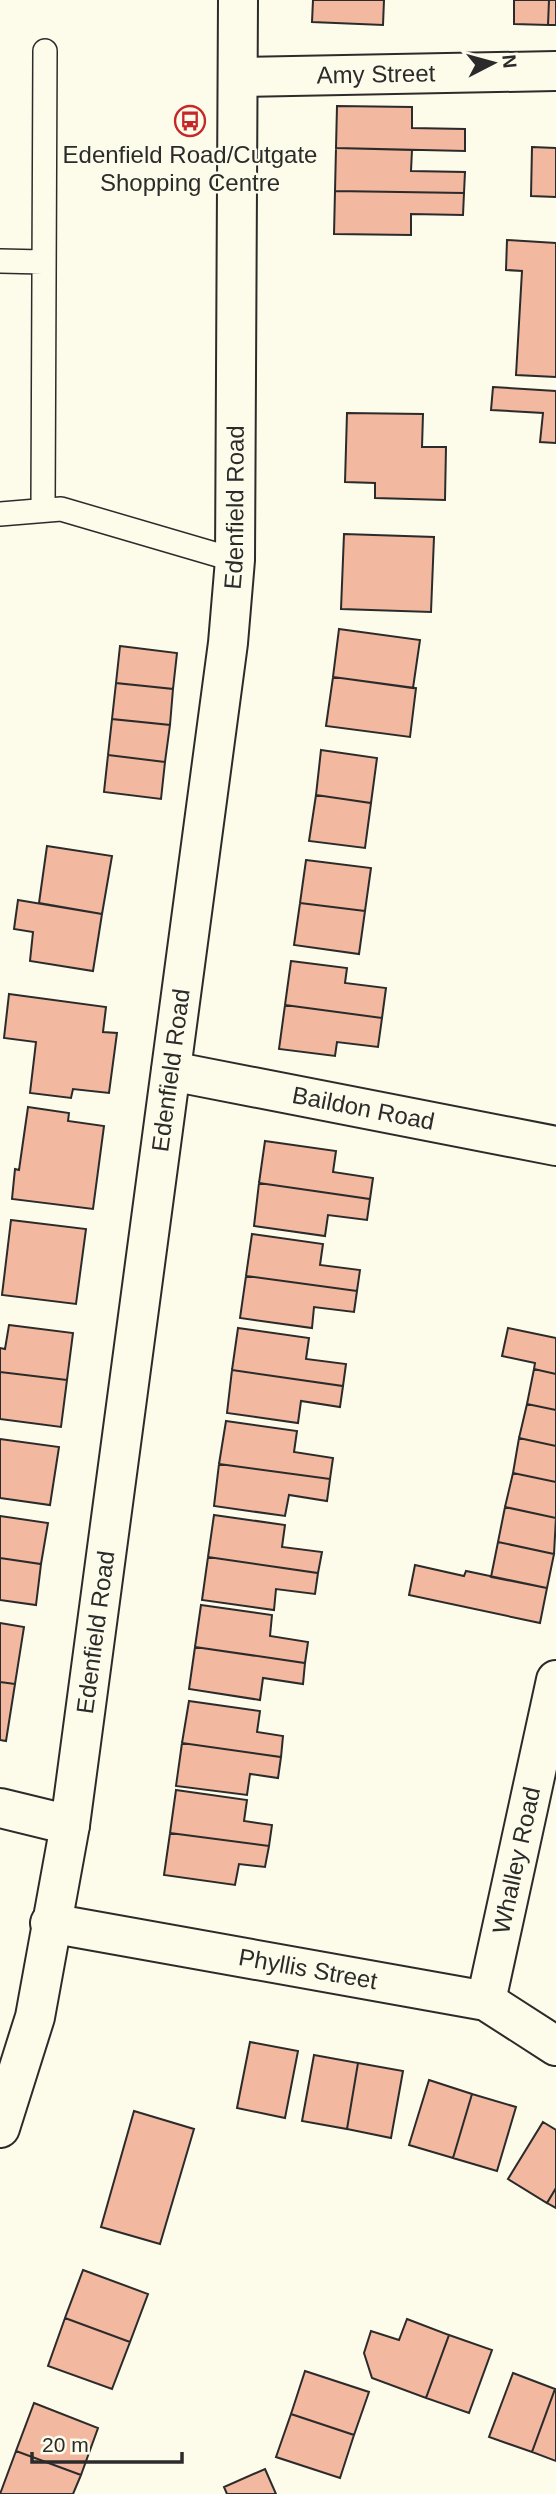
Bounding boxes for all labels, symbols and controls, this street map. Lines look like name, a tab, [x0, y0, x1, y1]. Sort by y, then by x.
north arrow	[458, 28, 528, 98]
text: N	[498, 53, 521, 69]
street label: Amy Street	[316, 59, 436, 89]
bus stop icon: Edenfield Road/Cutgate Shopping Centre	[173, 104, 207, 138]
place label: Edenfield Road/Cutgate Shopping Centre	[63, 141, 317, 196]
street label: Edenfield Road	[219, 425, 249, 590]
street label: Edenfield Road	[146, 987, 195, 1153]
street label: Baildon Road	[290, 1081, 437, 1135]
street label: Edenfield Road	[71, 1549, 120, 1715]
street label: Whalley Road	[487, 1784, 545, 1936]
street label: Phyllis Street	[237, 1943, 380, 1994]
scale bar	[32, 2420, 182, 2464]
text: 20 m	[42, 2433, 89, 2456]

